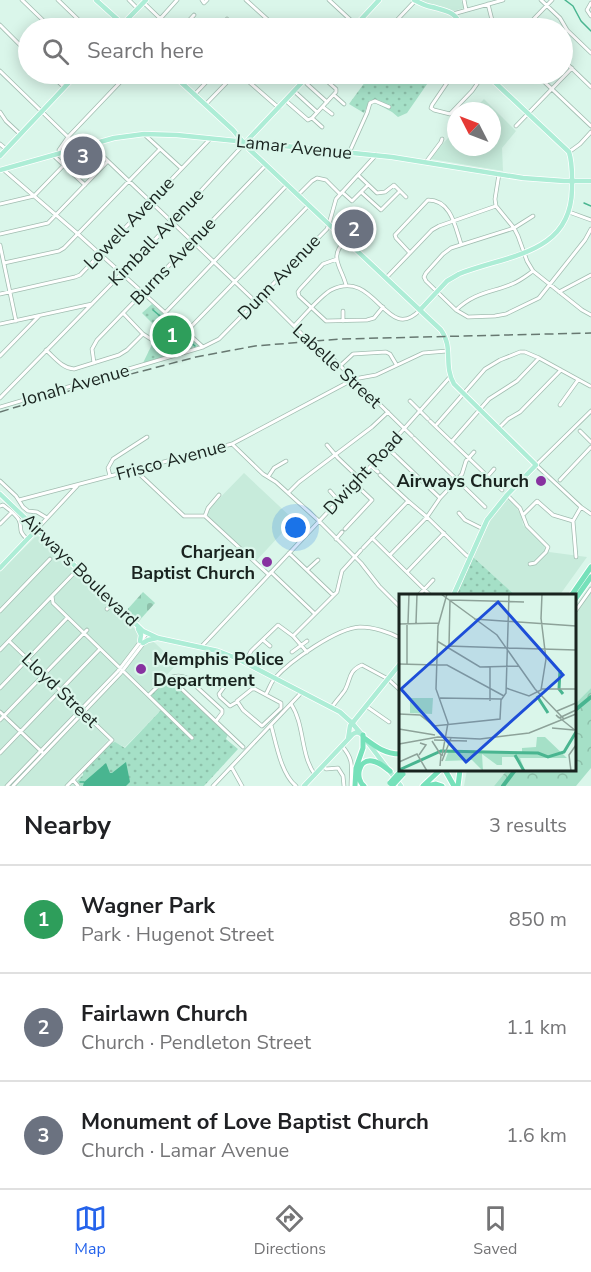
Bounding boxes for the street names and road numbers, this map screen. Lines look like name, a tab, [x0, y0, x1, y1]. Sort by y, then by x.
street label: Lamar Avenue	[235, 129, 353, 165]
street label: Lowell Avenue	[78, 171, 180, 275]
street label: Kimball Avenue	[103, 183, 209, 291]
street label: Burns Avenue	[125, 212, 221, 310]
street label: Dunn Avenue	[232, 229, 326, 325]
street label: Labelle Street	[287, 319, 387, 414]
street label: Jonah Avenue	[17, 358, 132, 412]
street label: Dwight Road	[318, 426, 408, 520]
street label: Frisco Avenue	[113, 434, 229, 486]
street label: Airways Boulevard	[16, 508, 144, 632]
street label: Lloyd Street	[16, 647, 104, 733]

